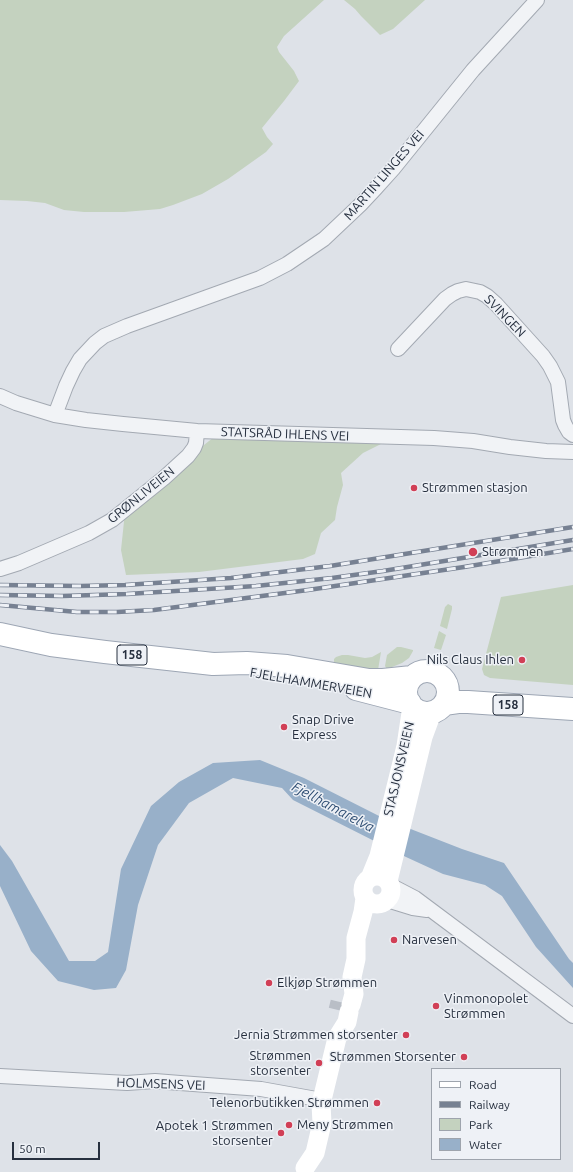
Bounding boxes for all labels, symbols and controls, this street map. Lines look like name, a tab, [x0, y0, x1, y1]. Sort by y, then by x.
street label: MARTIN LINGES VEI	[341, 127, 427, 223]
street label: SVINGEN	[481, 292, 529, 340]
street label: STATSRÅD IHLENS VEI	[221, 424, 349, 444]
street label: GRØNLIVEIEN	[104, 463, 178, 527]
place label: Strømmen stasjon	[422, 480, 528, 496]
marker: Strømmen stasjon	[409, 483, 419, 493]
place label: Strømmen	[482, 544, 543, 560]
marker: Strømmen	[467, 546, 479, 558]
road number: 158	[117, 645, 147, 665]
place label: Nils Claus Ihlen	[427, 652, 514, 668]
marker: Nils Claus Ihlen	[517, 655, 527, 665]
street label: FJELLHAMMERVEIEN	[249, 665, 373, 701]
road number: 158	[493, 695, 523, 715]
place label: Snap Drive Express	[292, 712, 354, 743]
street label: STASJONSVEIEN	[381, 720, 417, 818]
marker: Snap Drive Express	[279, 722, 289, 732]
water label: Fjellhamarelva	[289, 778, 377, 836]
place label: Narvesen	[402, 932, 457, 948]
marker: Narvesen	[389, 935, 399, 945]
place label: Elkjøp Strømmen	[277, 975, 377, 991]
marker: Elkjøp Strømmen	[264, 978, 274, 988]
place label: Vinmonopolet Strømmen	[444, 991, 528, 1022]
marker: Vinmonopolet Strømmen	[431, 1001, 441, 1011]
place label: Jernia Strømmen storsenter	[234, 1027, 398, 1043]
marker: Jernia Strømmen storsenter	[401, 1030, 411, 1040]
place label: Strømmen storsenter	[250, 1048, 311, 1079]
place label: Strømmen Storsenter	[330, 1049, 456, 1065]
marker: Strømmen Storsenter	[459, 1052, 469, 1062]
marker: Strømmen storsenter	[314, 1058, 324, 1068]
legend	[431, 1068, 561, 1160]
street label: HOLMSENS VEI	[116, 1075, 206, 1093]
text: Road	[469, 1078, 497, 1091]
place label: Telenorbutikken Strømmen	[209, 1095, 369, 1111]
marker: Telenorbutikken Strømmen	[372, 1098, 382, 1108]
text: Railway	[469, 1098, 510, 1111]
place label: Meny Strømmen	[297, 1117, 394, 1133]
place label: Apotek 1 Strømmen storsenter	[156, 1118, 273, 1149]
text: Park	[469, 1118, 493, 1131]
marker: Meny Strømmen	[284, 1120, 294, 1130]
marker: Apotek 1 Strømmen storsenter	[276, 1128, 286, 1138]
scale bar	[14, 1134, 102, 1160]
text: Water	[469, 1138, 502, 1151]
text: 50 m	[19, 1142, 46, 1155]

